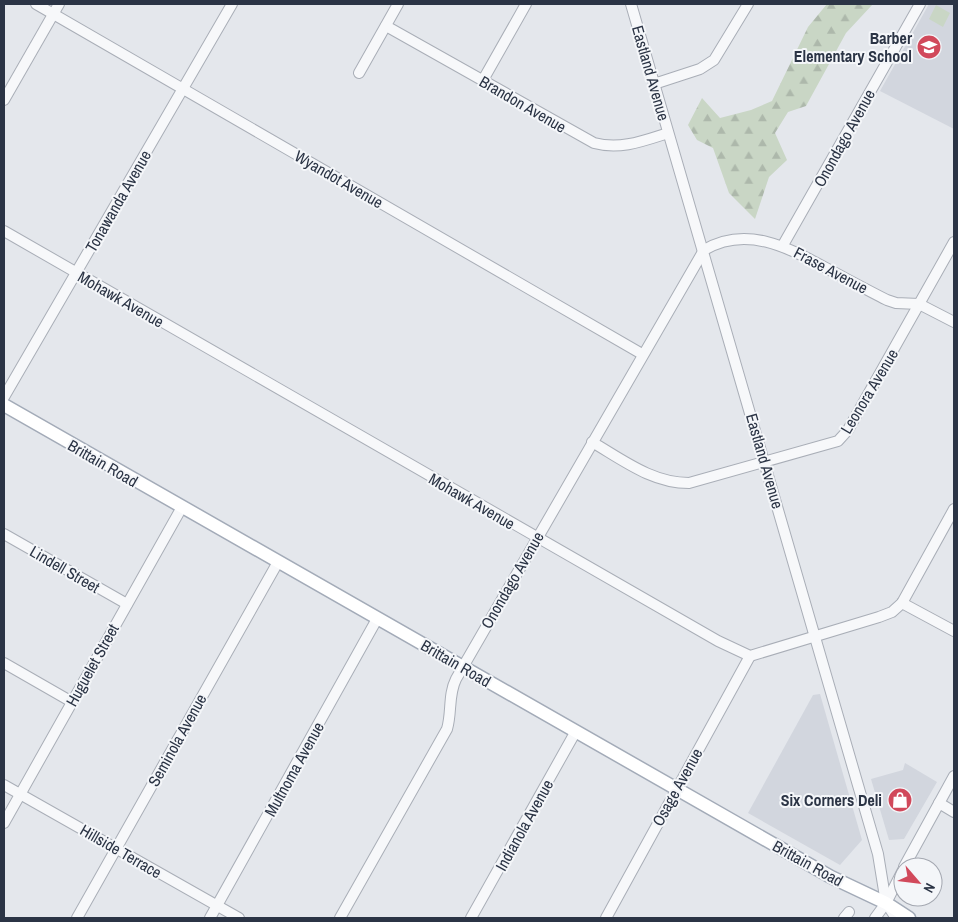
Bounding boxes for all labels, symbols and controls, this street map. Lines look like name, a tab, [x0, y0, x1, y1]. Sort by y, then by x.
street label: Eastland Avenue	[627, 23, 675, 123]
place label: Barber Elementary School	[794, 27, 913, 67]
school or university icon: Barber Elementary School	[916, 34, 942, 60]
street label: Brandon Avenue	[476, 70, 570, 138]
street label: Onondago Avenue	[808, 85, 880, 191]
street label: Wyandot Avenue	[291, 145, 387, 213]
street label: Tonawanda Avenue	[80, 146, 156, 256]
street label: Frase Avenue	[790, 241, 872, 299]
street label: Mohawk Avenue	[74, 265, 168, 333]
street label: Leonora Avenue	[835, 344, 903, 438]
street label: Eastland Avenue	[741, 411, 789, 511]
street label: Brittain Road	[64, 434, 142, 492]
street label: Mohawk Avenue	[425, 467, 519, 535]
street label: Onondago Avenue	[475, 528, 549, 632]
street label: Lindell Street	[26, 540, 104, 598]
street label: Huguelet Street	[60, 619, 124, 710]
street label: Brittain Road	[417, 634, 495, 692]
street label: Seminola Avenue	[143, 690, 211, 790]
street label: Multnoma Avenue	[259, 718, 329, 820]
street label: Osage Avenue	[647, 744, 707, 830]
street label: Indianola Avenue	[490, 775, 558, 875]
shop icon: Six Corners Deli	[887, 787, 913, 813]
place label: Six Corners Deli	[781, 789, 882, 811]
street label: Hillside Terrace	[76, 819, 166, 883]
street label: Brittain Road	[769, 835, 847, 891]
north arrow	[893, 857, 943, 907]
text: N	[920, 880, 939, 896]

